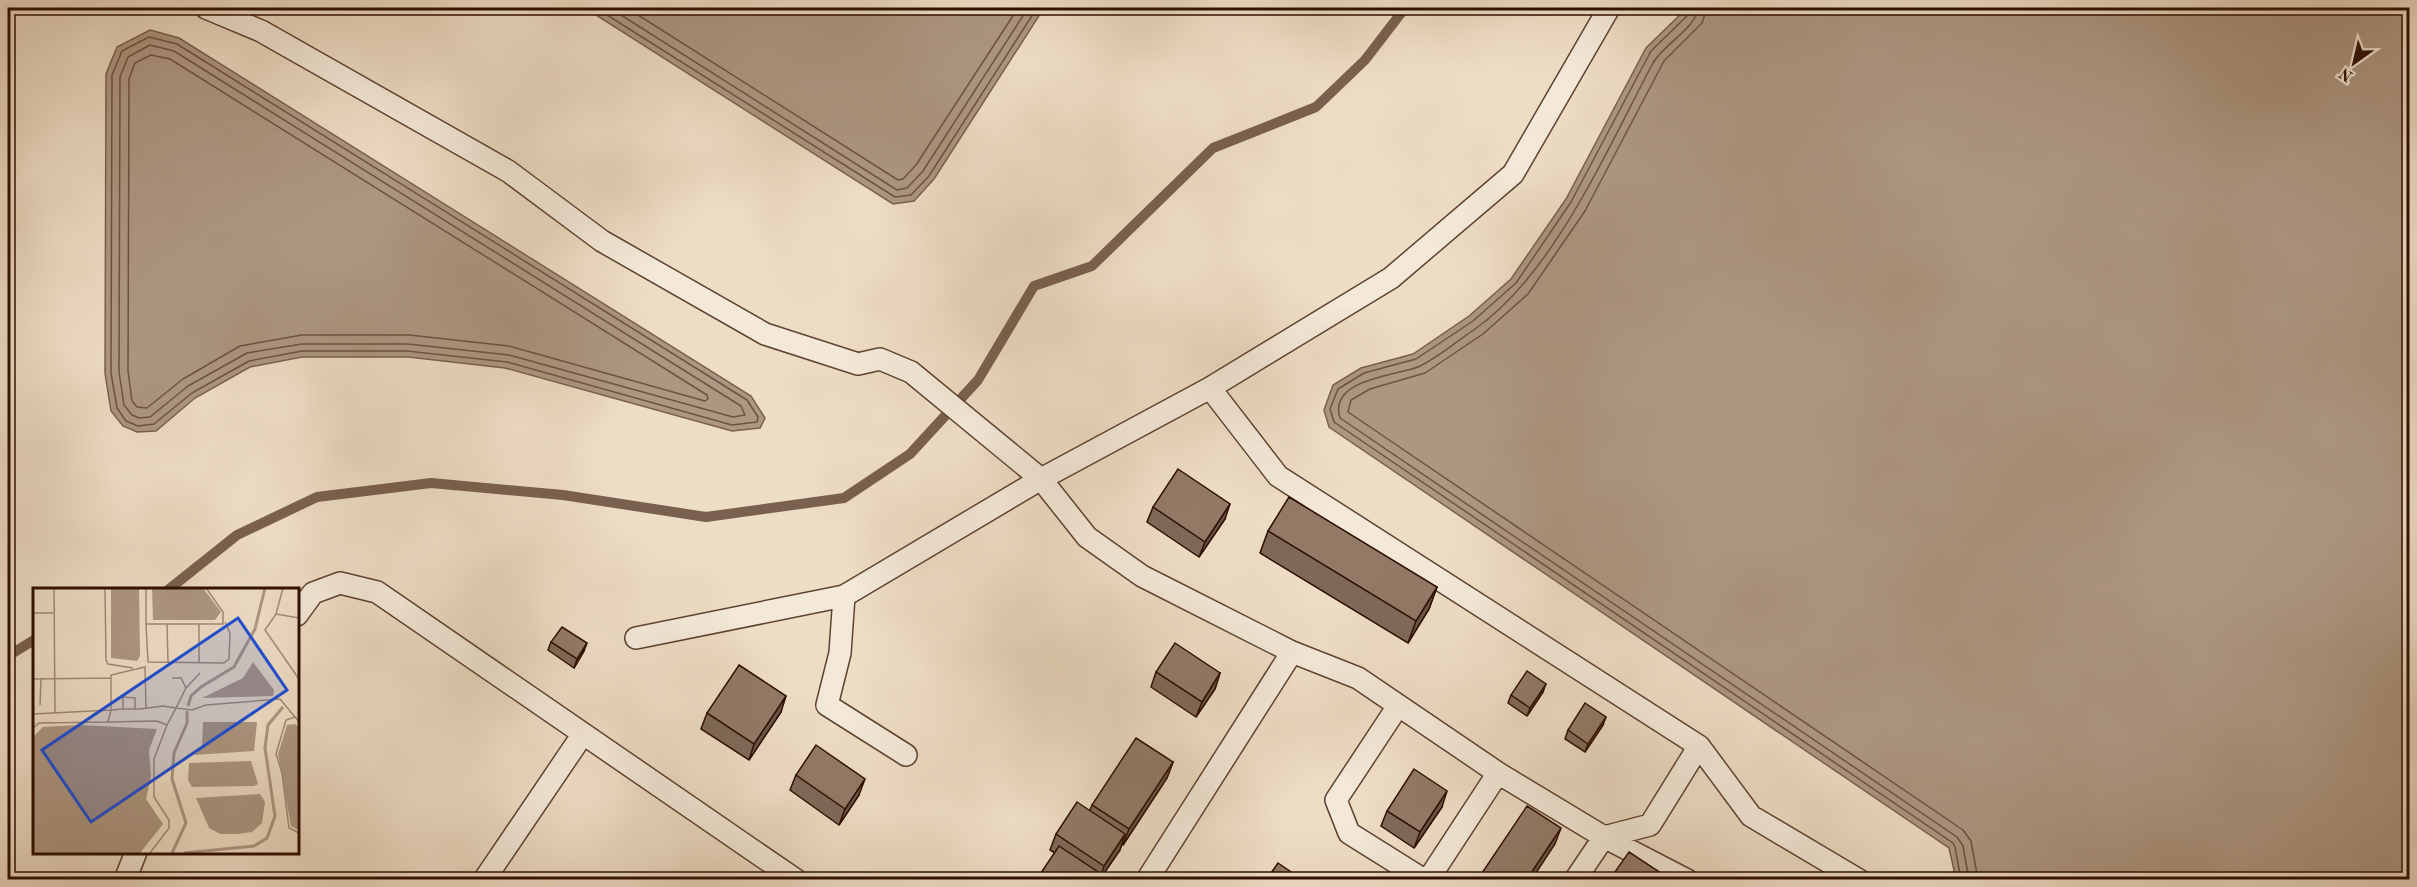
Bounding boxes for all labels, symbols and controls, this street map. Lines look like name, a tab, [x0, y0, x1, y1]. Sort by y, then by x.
north arrow	[2324, 33, 2384, 93]
text: N	[2337, 63, 2356, 84]
inset map	[33, 588, 298, 854]

